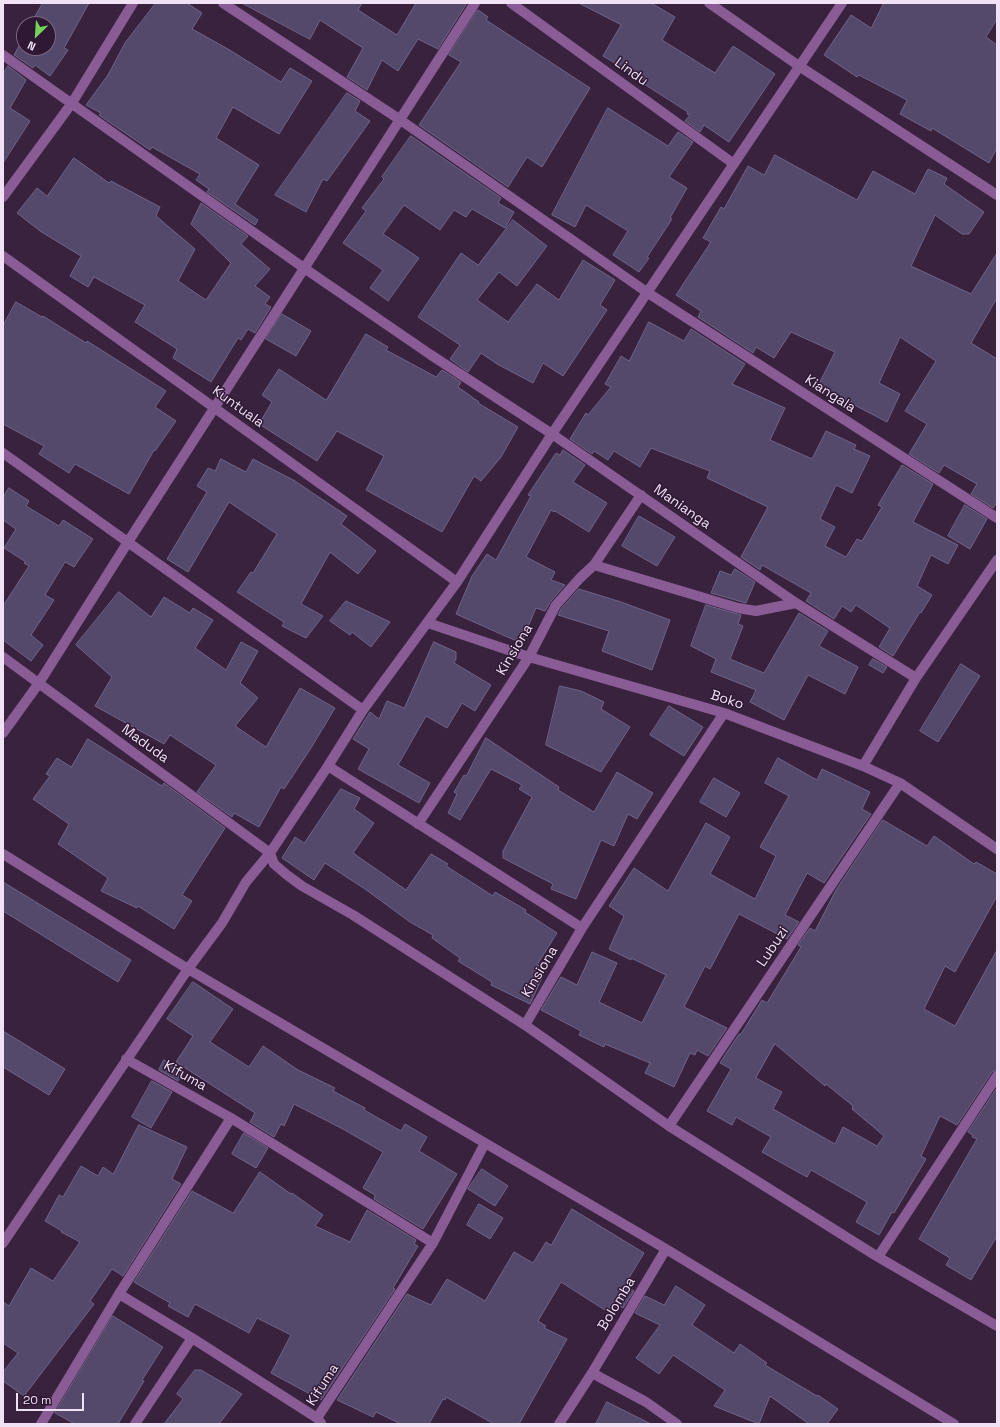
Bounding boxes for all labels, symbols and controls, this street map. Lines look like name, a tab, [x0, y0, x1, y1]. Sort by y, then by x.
north arrow	[16, 16, 56, 56]
text: N	[25, 38, 38, 54]
street label: Lindu	[611, 54, 651, 90]
street label: Kiangala	[801, 371, 859, 417]
street label: Kuntuala	[209, 383, 267, 431]
street label: Manianga	[650, 481, 714, 533]
street label: Kinsiona	[493, 621, 537, 679]
street label: Boko	[708, 687, 746, 713]
street label: Maduda	[118, 721, 172, 767]
street label: Lubuzi	[754, 924, 792, 970]
street label: Kinsiona	[518, 943, 562, 1001]
street label: Kifuma	[160, 1057, 210, 1095]
street label: Bolomba	[595, 1274, 639, 1334]
street label: Kifuma	[303, 1361, 343, 1409]
scale bar	[18, 1385, 86, 1411]
text: 20 m	[23, 1392, 51, 1408]

